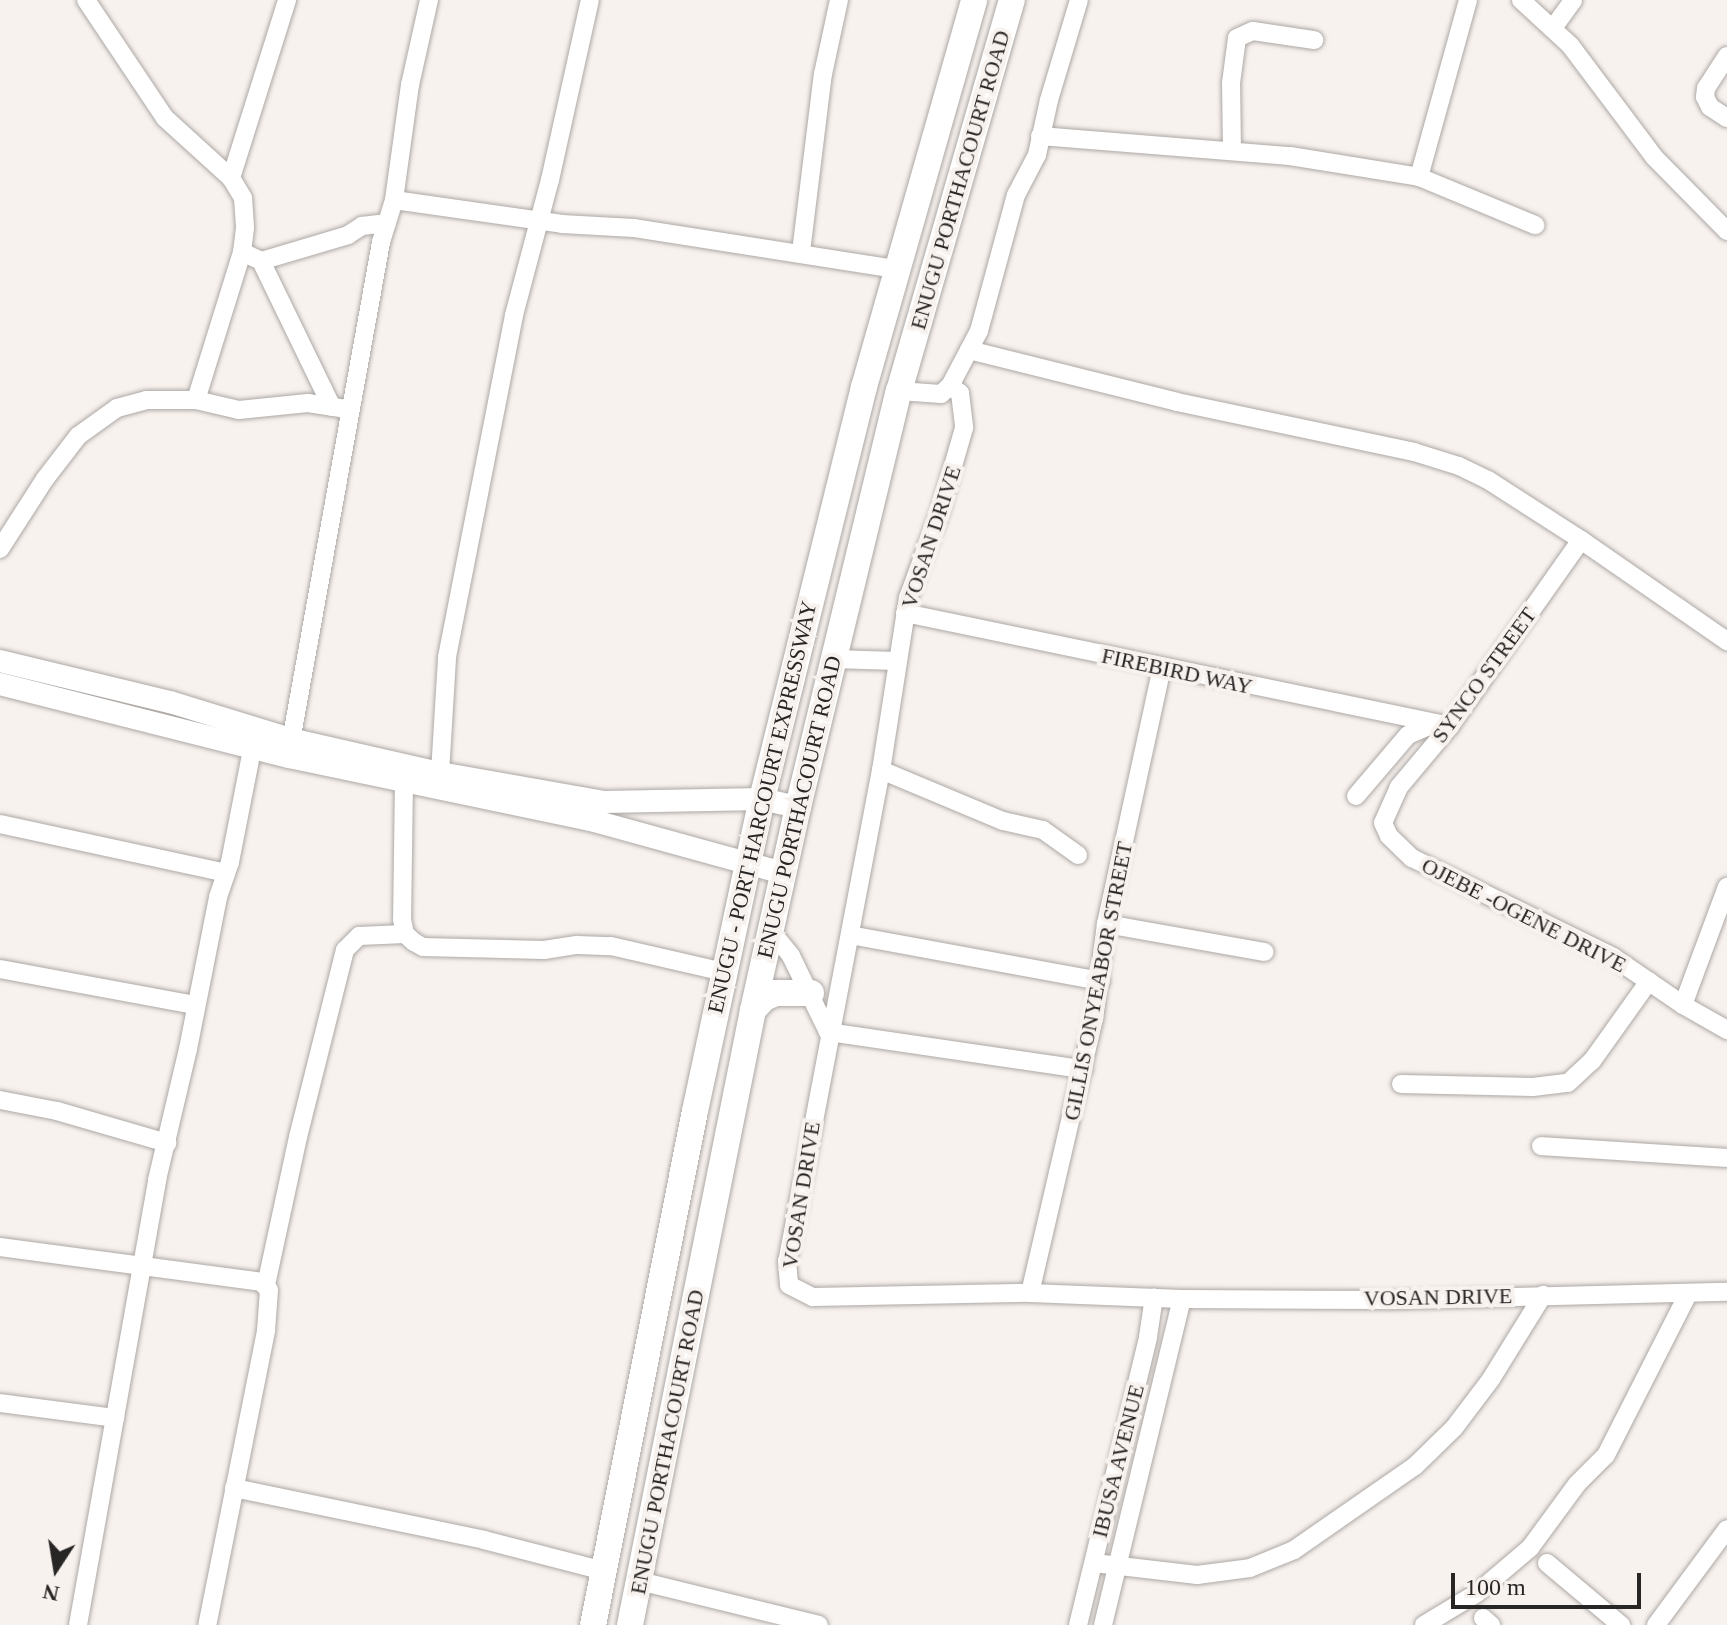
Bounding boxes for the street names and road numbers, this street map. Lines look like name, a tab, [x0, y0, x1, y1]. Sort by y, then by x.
street label: ENUGU PORTHACOURT ROAD	[905, 27, 1015, 333]
street label: VOSAN DRIVE	[896, 462, 966, 612]
street label: ENUGU - PORT HARCOURT EXPRESSWAY	[702, 598, 822, 1016]
street label: SYNCO STREET	[1426, 602, 1542, 748]
street label: FIREBIRD WAY	[1099, 642, 1255, 700]
street label: ENUGU PORTHACOURT ROAD	[751, 653, 847, 961]
street label: GILLIS ONYEABOR STREET	[1058, 839, 1138, 1123]
street label: OJEBE -OGENE DRIVE	[1417, 852, 1631, 978]
street label: VOSAN DRIVE	[776, 1120, 826, 1270]
street label: VOSAN DRIVE	[1364, 1283, 1512, 1311]
street label: ENUGU PORTHACOURT ROAD	[624, 1287, 710, 1597]
street label: IBUSA AVENUE	[1086, 1381, 1150, 1541]

